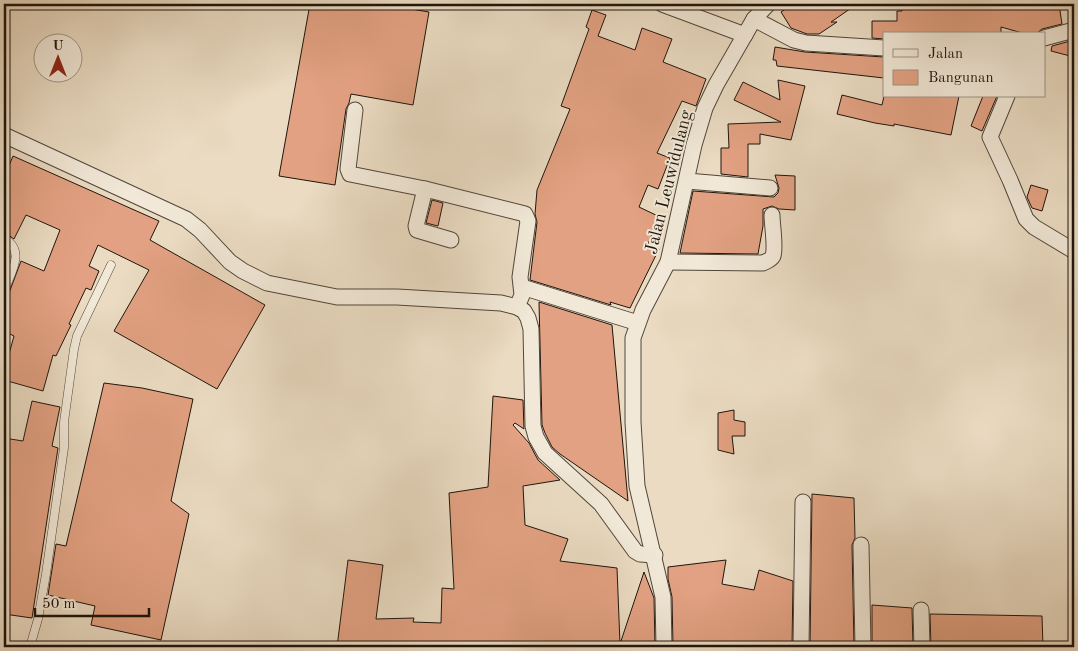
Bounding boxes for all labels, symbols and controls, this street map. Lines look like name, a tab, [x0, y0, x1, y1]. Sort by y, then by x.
north arrow	[32, 32, 82, 82]
legend	[883, 32, 1046, 98]
text: U	[52, 39, 64, 53]
text: Jalan	[928, 47, 963, 62]
text: Bangunan	[928, 71, 994, 86]
street label: Jalan Leuwidulang	[642, 108, 696, 256]
scale bar	[35, 586, 149, 618]
text: 50 m	[42, 597, 76, 612]

